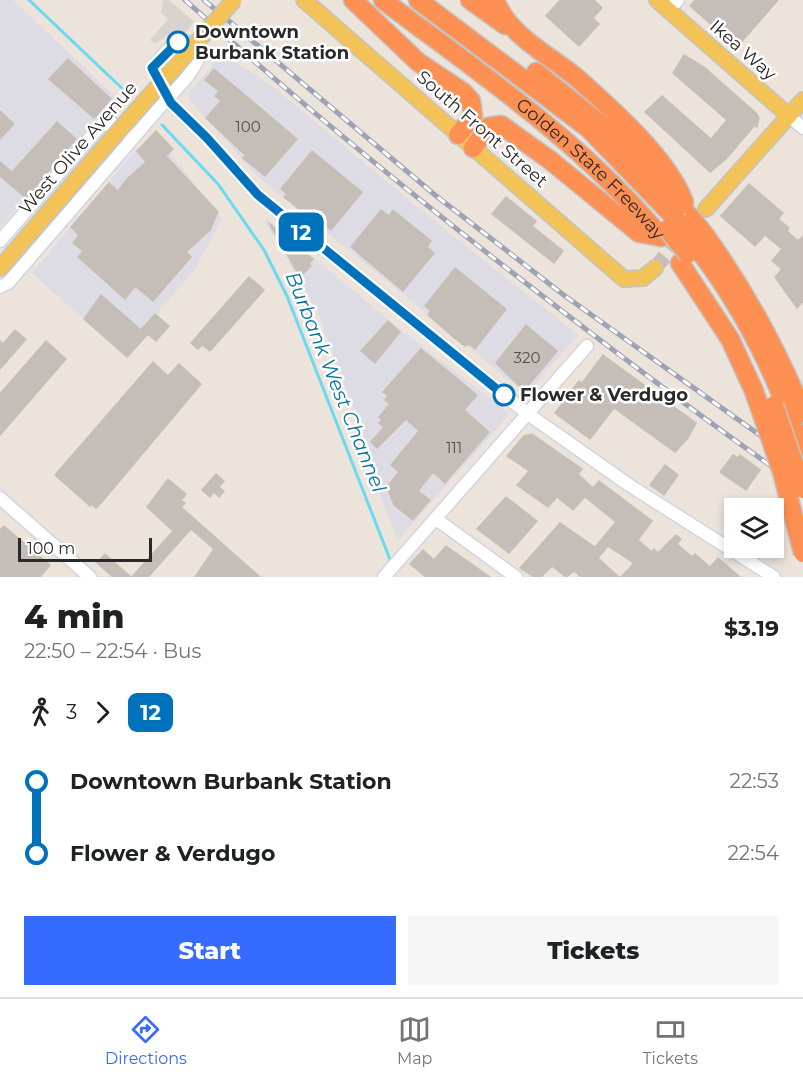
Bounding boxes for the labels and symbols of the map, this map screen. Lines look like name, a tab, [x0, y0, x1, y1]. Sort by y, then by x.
street label: Ikea Way	[705, 15, 781, 85]
place label: Downtown Burbank Station	[195, 21, 349, 64]
marker: Downtown Burbank Station	[167, 31, 189, 53]
street label: South Front Street	[412, 66, 552, 192]
street label: West Olive Avenue	[14, 77, 142, 219]
street label: Golden State Freeway	[512, 94, 670, 244]
house number: 100	[235, 117, 261, 136]
line badge: 12	[274, 212, 328, 252]
water label: Burbank West Channel	[281, 268, 392, 496]
house number: 320	[514, 348, 540, 367]
marker: Flower & Verdugo	[493, 384, 515, 406]
place label: Flower & Verdugo	[520, 384, 688, 406]
house number: 111	[446, 438, 462, 457]
scale bar	[18, 535, 152, 562]

